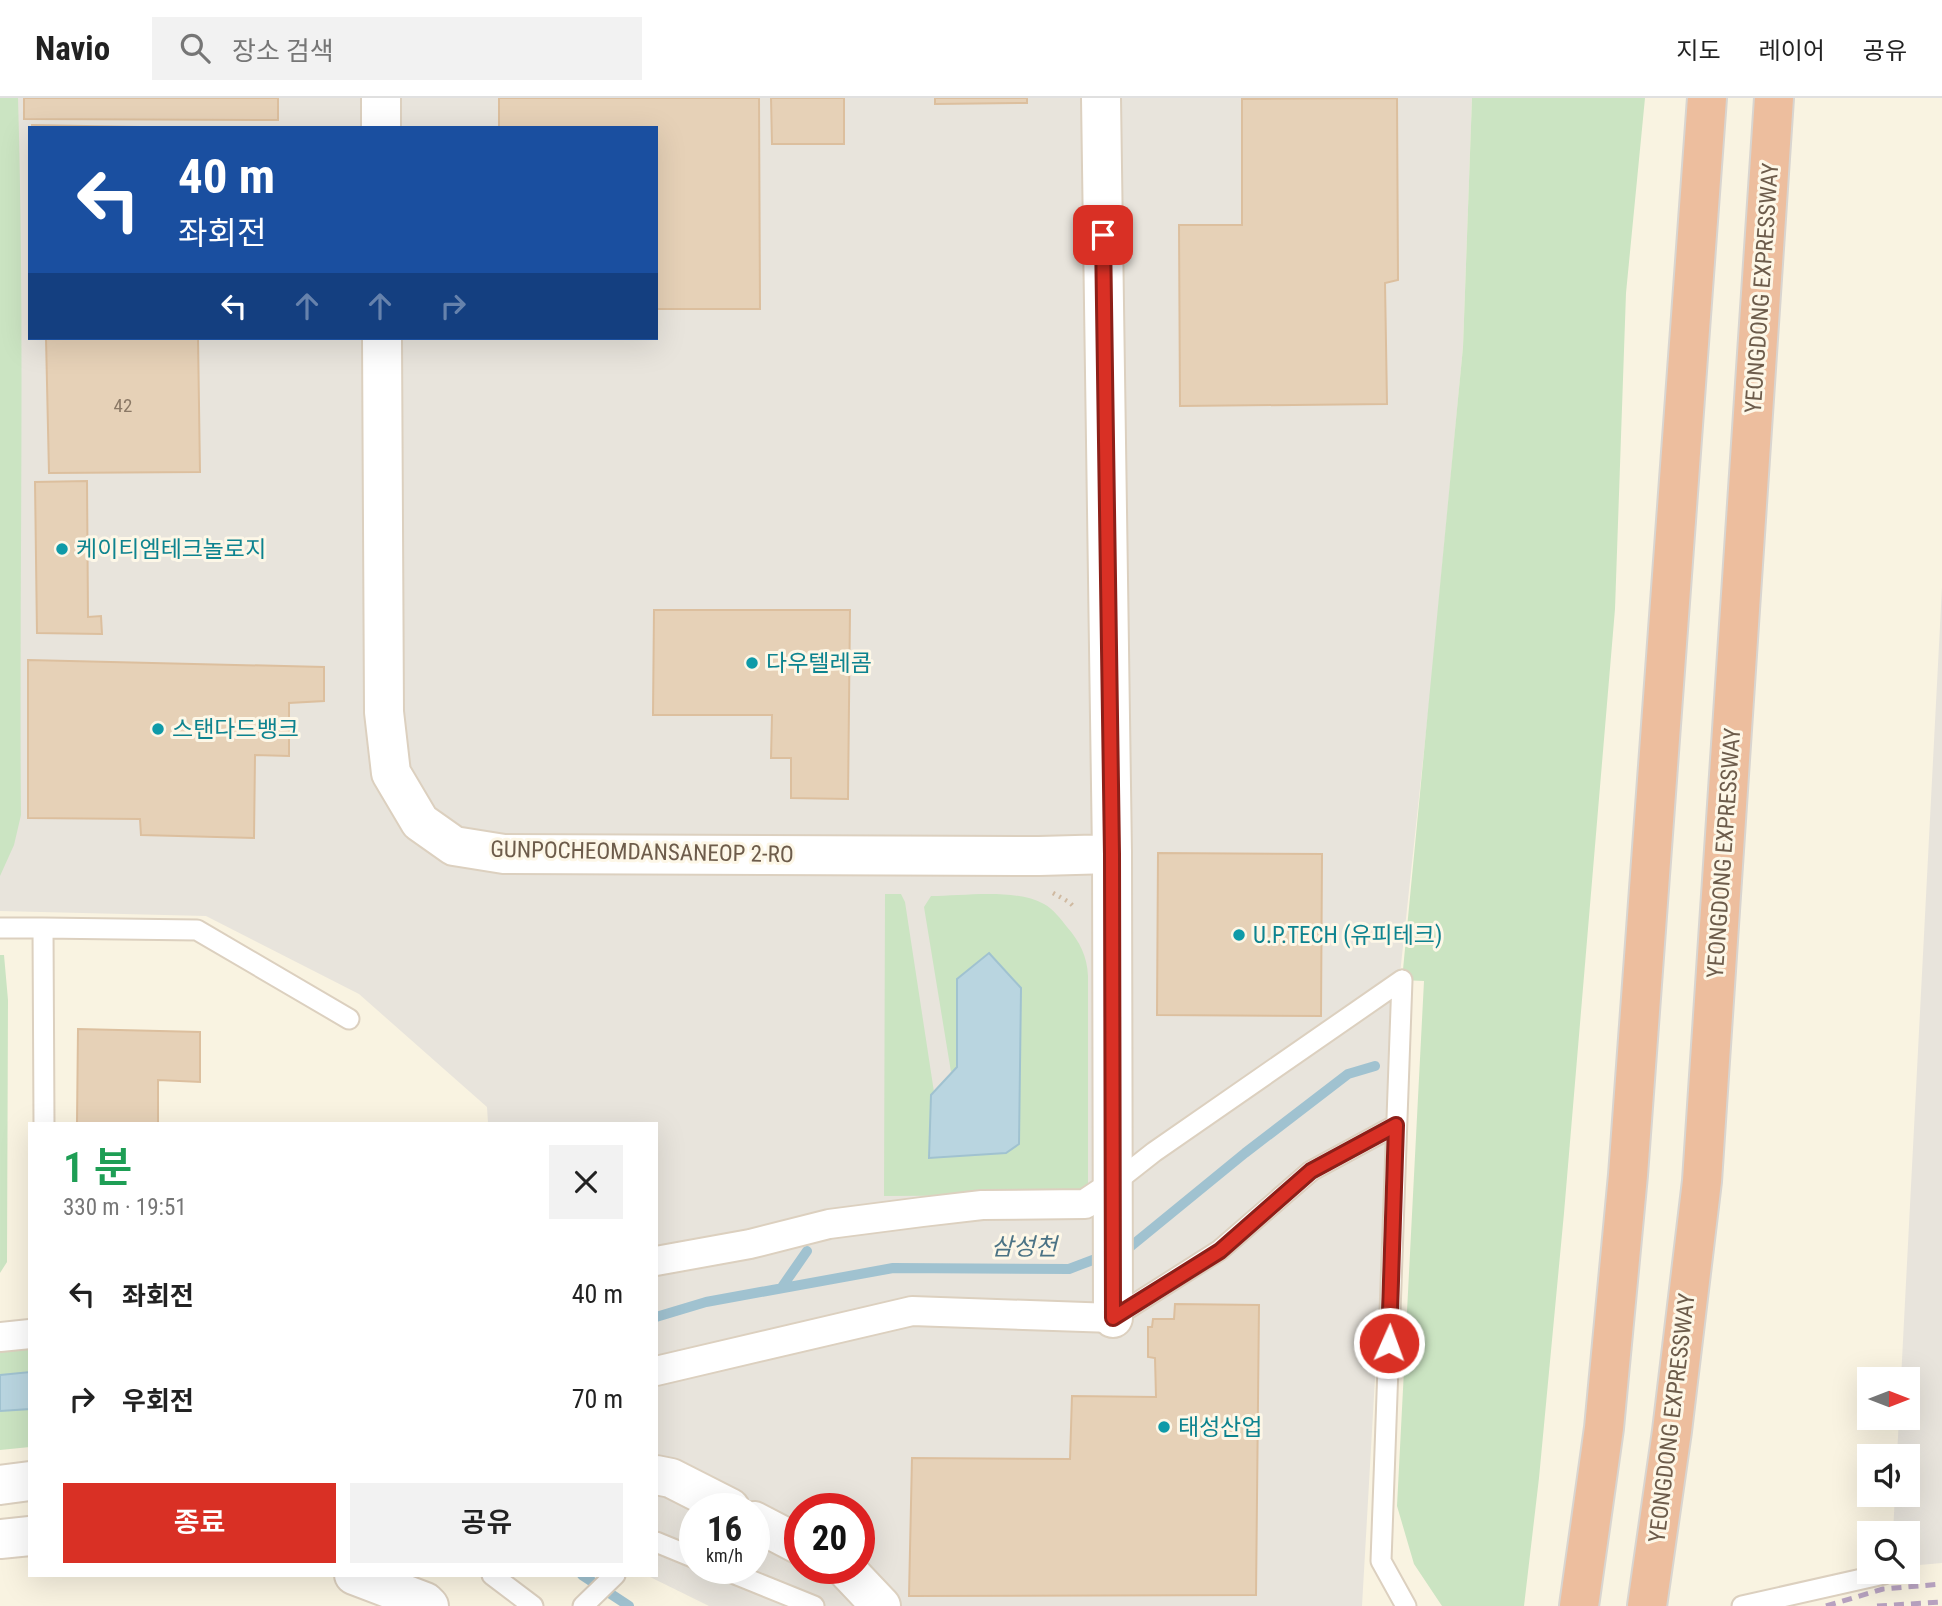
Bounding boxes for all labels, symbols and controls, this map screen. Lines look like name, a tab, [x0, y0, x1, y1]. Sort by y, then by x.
search box	[152, 17, 642, 80]
text: Navio	[35, 29, 110, 68]
icon: search	[176, 29, 214, 67]
text: 장소 검색	[232, 36, 334, 66]
text: 지도	[1676, 37, 1721, 65]
text: 레이어	[1759, 37, 1825, 65]
text: 공유	[1863, 37, 1907, 65]
text: 40 m	[178, 148, 275, 205]
icon: left	[63, 154, 154, 245]
street label: YEONGDONG EXPRESSWAY	[1740, 162, 1784, 414]
pin	[1073, 205, 1133, 265]
text: 좌회전	[178, 214, 266, 252]
icon: arrive	[1084, 216, 1122, 254]
icon: left	[215, 287, 253, 325]
icon: ahead	[288, 287, 326, 325]
icon: ahead	[361, 287, 399, 325]
icon: right	[434, 287, 472, 325]
house number: 42	[114, 394, 132, 417]
place label: 케이티엠테크놀로지	[76, 536, 266, 563]
marker: 케이티엠테크놀로지	[54, 541, 70, 557]
place label: 다우텔레콤	[766, 650, 872, 677]
marker: 다우텔레콤	[744, 655, 760, 671]
place label: 스탠다드뱅크	[172, 716, 299, 743]
marker: 스탠다드뱅크	[150, 721, 166, 737]
street label: YEONGDONG EXPRESSWAY	[1702, 727, 1746, 979]
street label: GUNPOCHEOMDANSANEOP 2-RO	[490, 836, 794, 868]
place label: U.P.TECH (유피테크)	[1253, 922, 1442, 949]
marker: U.P.TECH (유피테크)	[1231, 927, 1247, 943]
text: 1 분	[63, 1143, 132, 1192]
button: close	[549, 1145, 623, 1219]
text: 330 m · 19:51	[63, 1194, 187, 1221]
water label: 삼성천	[991, 1233, 1060, 1261]
icon: left	[63, 1275, 101, 1313]
text: 40 m	[572, 1279, 623, 1309]
text: 좌회전	[122, 1281, 194, 1311]
street label: YEONGDONG EXPRESSWAY	[1643, 1292, 1701, 1544]
position arrow	[1352, 1306, 1426, 1380]
north arrow	[1857, 1367, 1920, 1430]
map controls	[1857, 1367, 1920, 1584]
icon: right	[63, 1380, 101, 1418]
text: 70 m	[572, 1384, 623, 1414]
text: 우회전	[122, 1386, 194, 1416]
place label: 태성산업	[1178, 1414, 1263, 1441]
marker: 태성산업	[1156, 1419, 1172, 1435]
button: sound	[1857, 1444, 1920, 1507]
button: 종료	[63, 1483, 336, 1563]
button: 공유	[350, 1483, 623, 1563]
speed limit sign: 20	[784, 1493, 875, 1584]
text: 16	[707, 1509, 742, 1550]
button: search	[1857, 1521, 1920, 1584]
text: km/h	[706, 1545, 743, 1566]

